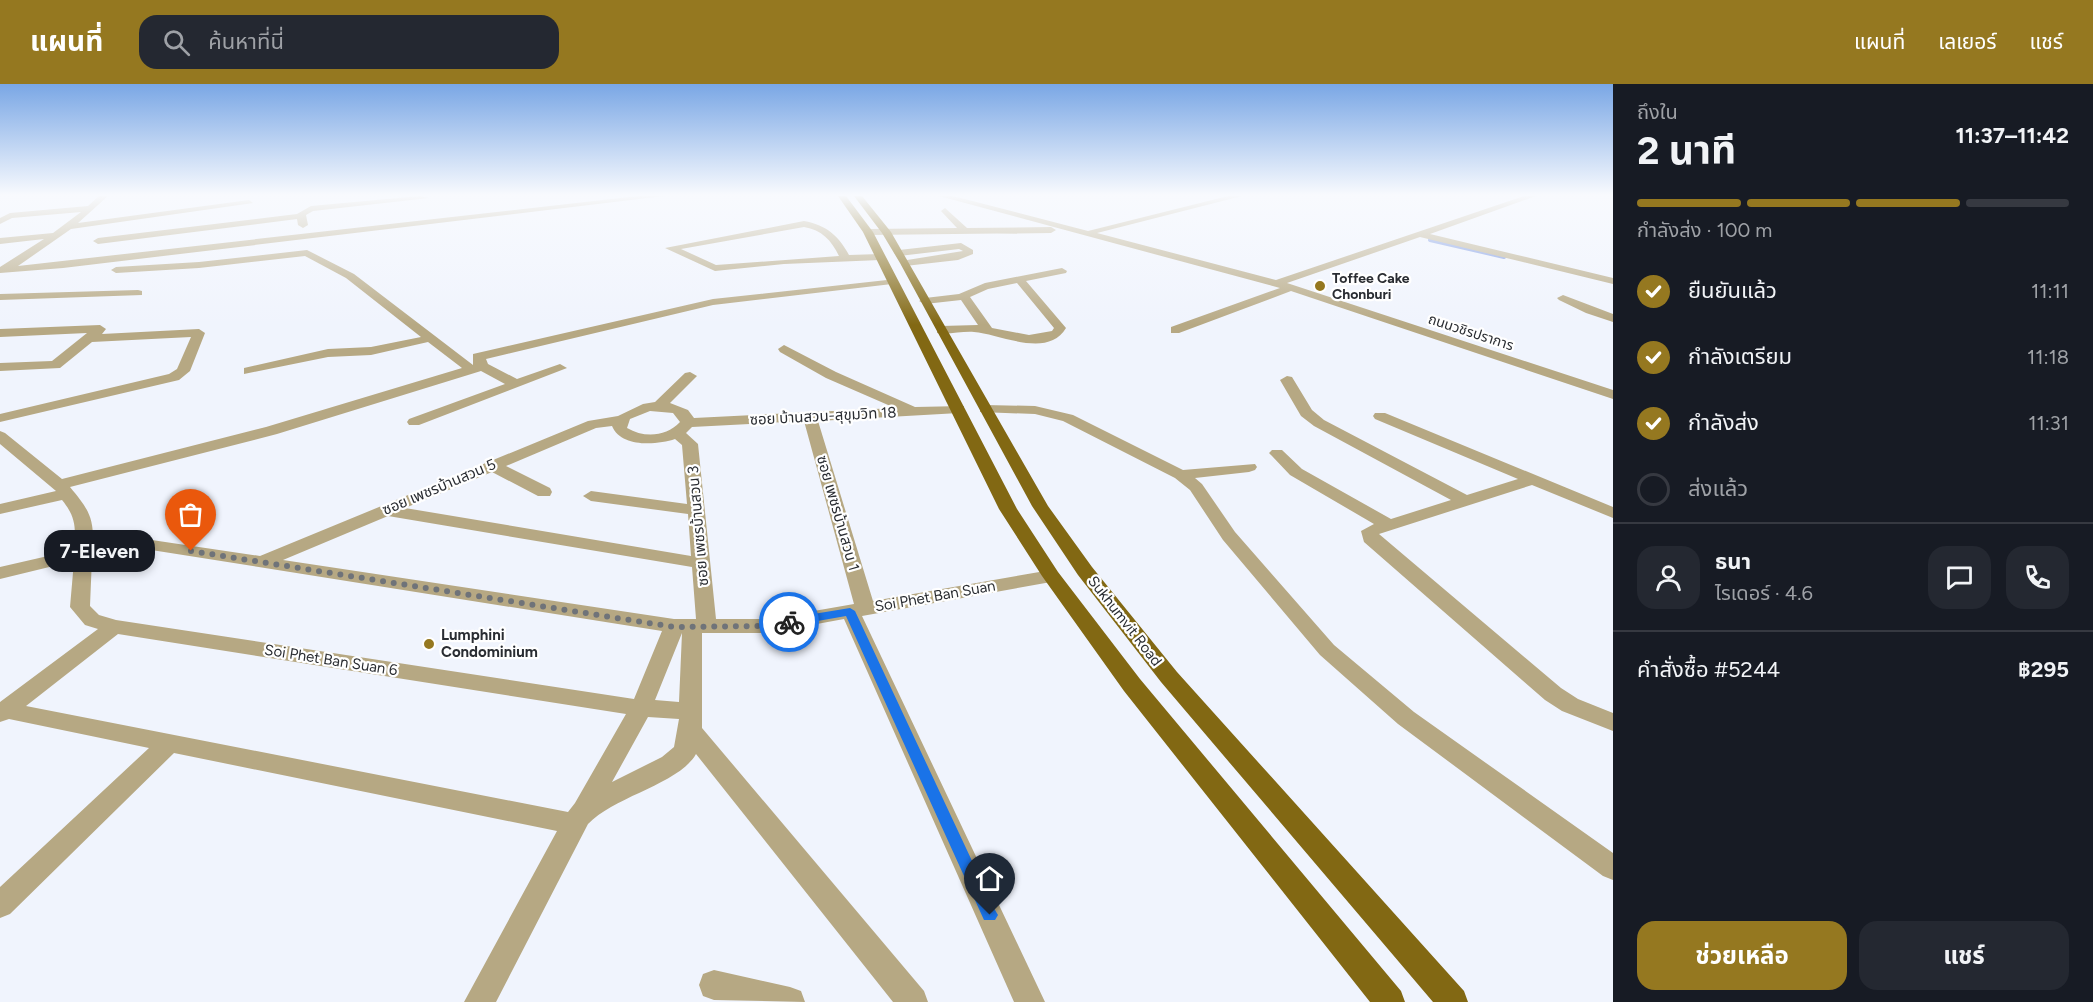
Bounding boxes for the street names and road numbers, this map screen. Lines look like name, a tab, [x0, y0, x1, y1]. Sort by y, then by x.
street label: ถนนวชิรปราการ	[1426, 311, 1516, 354]
street label: ซอย บ้านสวน-สุขุมวิท 18	[749, 403, 897, 429]
street label: ซอย เพชรบ้านสวน 1	[813, 453, 863, 573]
street label: ซอย เพชรบ้านสวน 5	[380, 455, 498, 519]
street label: ซอย เพชรบ้านสวน 3	[684, 465, 712, 587]
street label: Sukhumvit Road	[1084, 572, 1166, 670]
street label: Soi Phet Ban Suan	[873, 577, 997, 615]
street label: Soi Phet Ban Suan 6	[263, 641, 399, 679]

